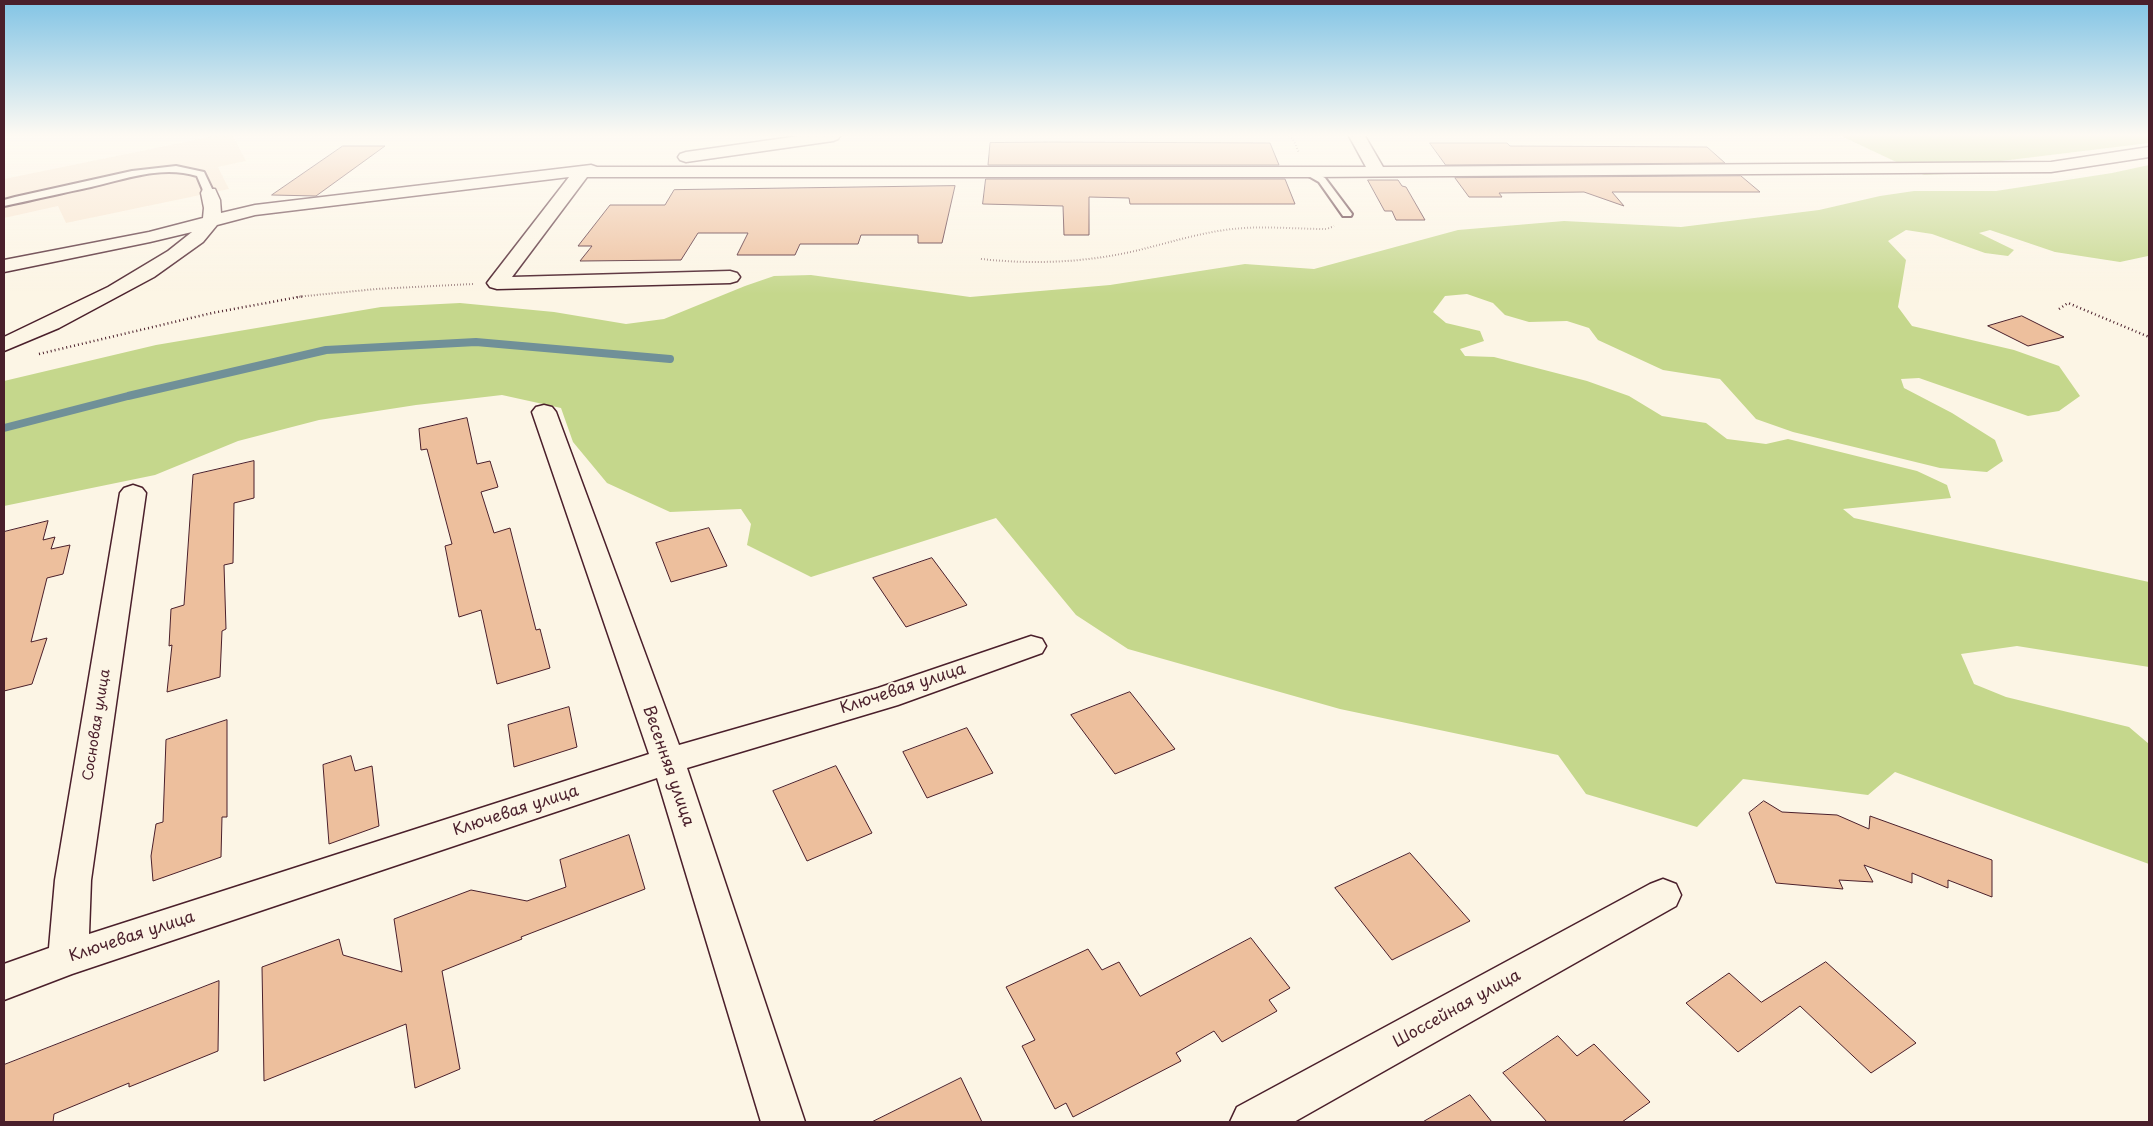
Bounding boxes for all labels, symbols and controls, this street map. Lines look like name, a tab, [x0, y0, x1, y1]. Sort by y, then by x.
street label: Ключевая улица	[838, 660, 968, 718]
street label: Сосновая улица	[80, 668, 114, 782]
street label: Весенняя улица	[638, 703, 698, 829]
street label: Ключевая улица	[451, 782, 581, 840]
street label: Ключевая улица	[67, 908, 197, 966]
street label: Шоссейная улица	[1390, 966, 1524, 1052]

